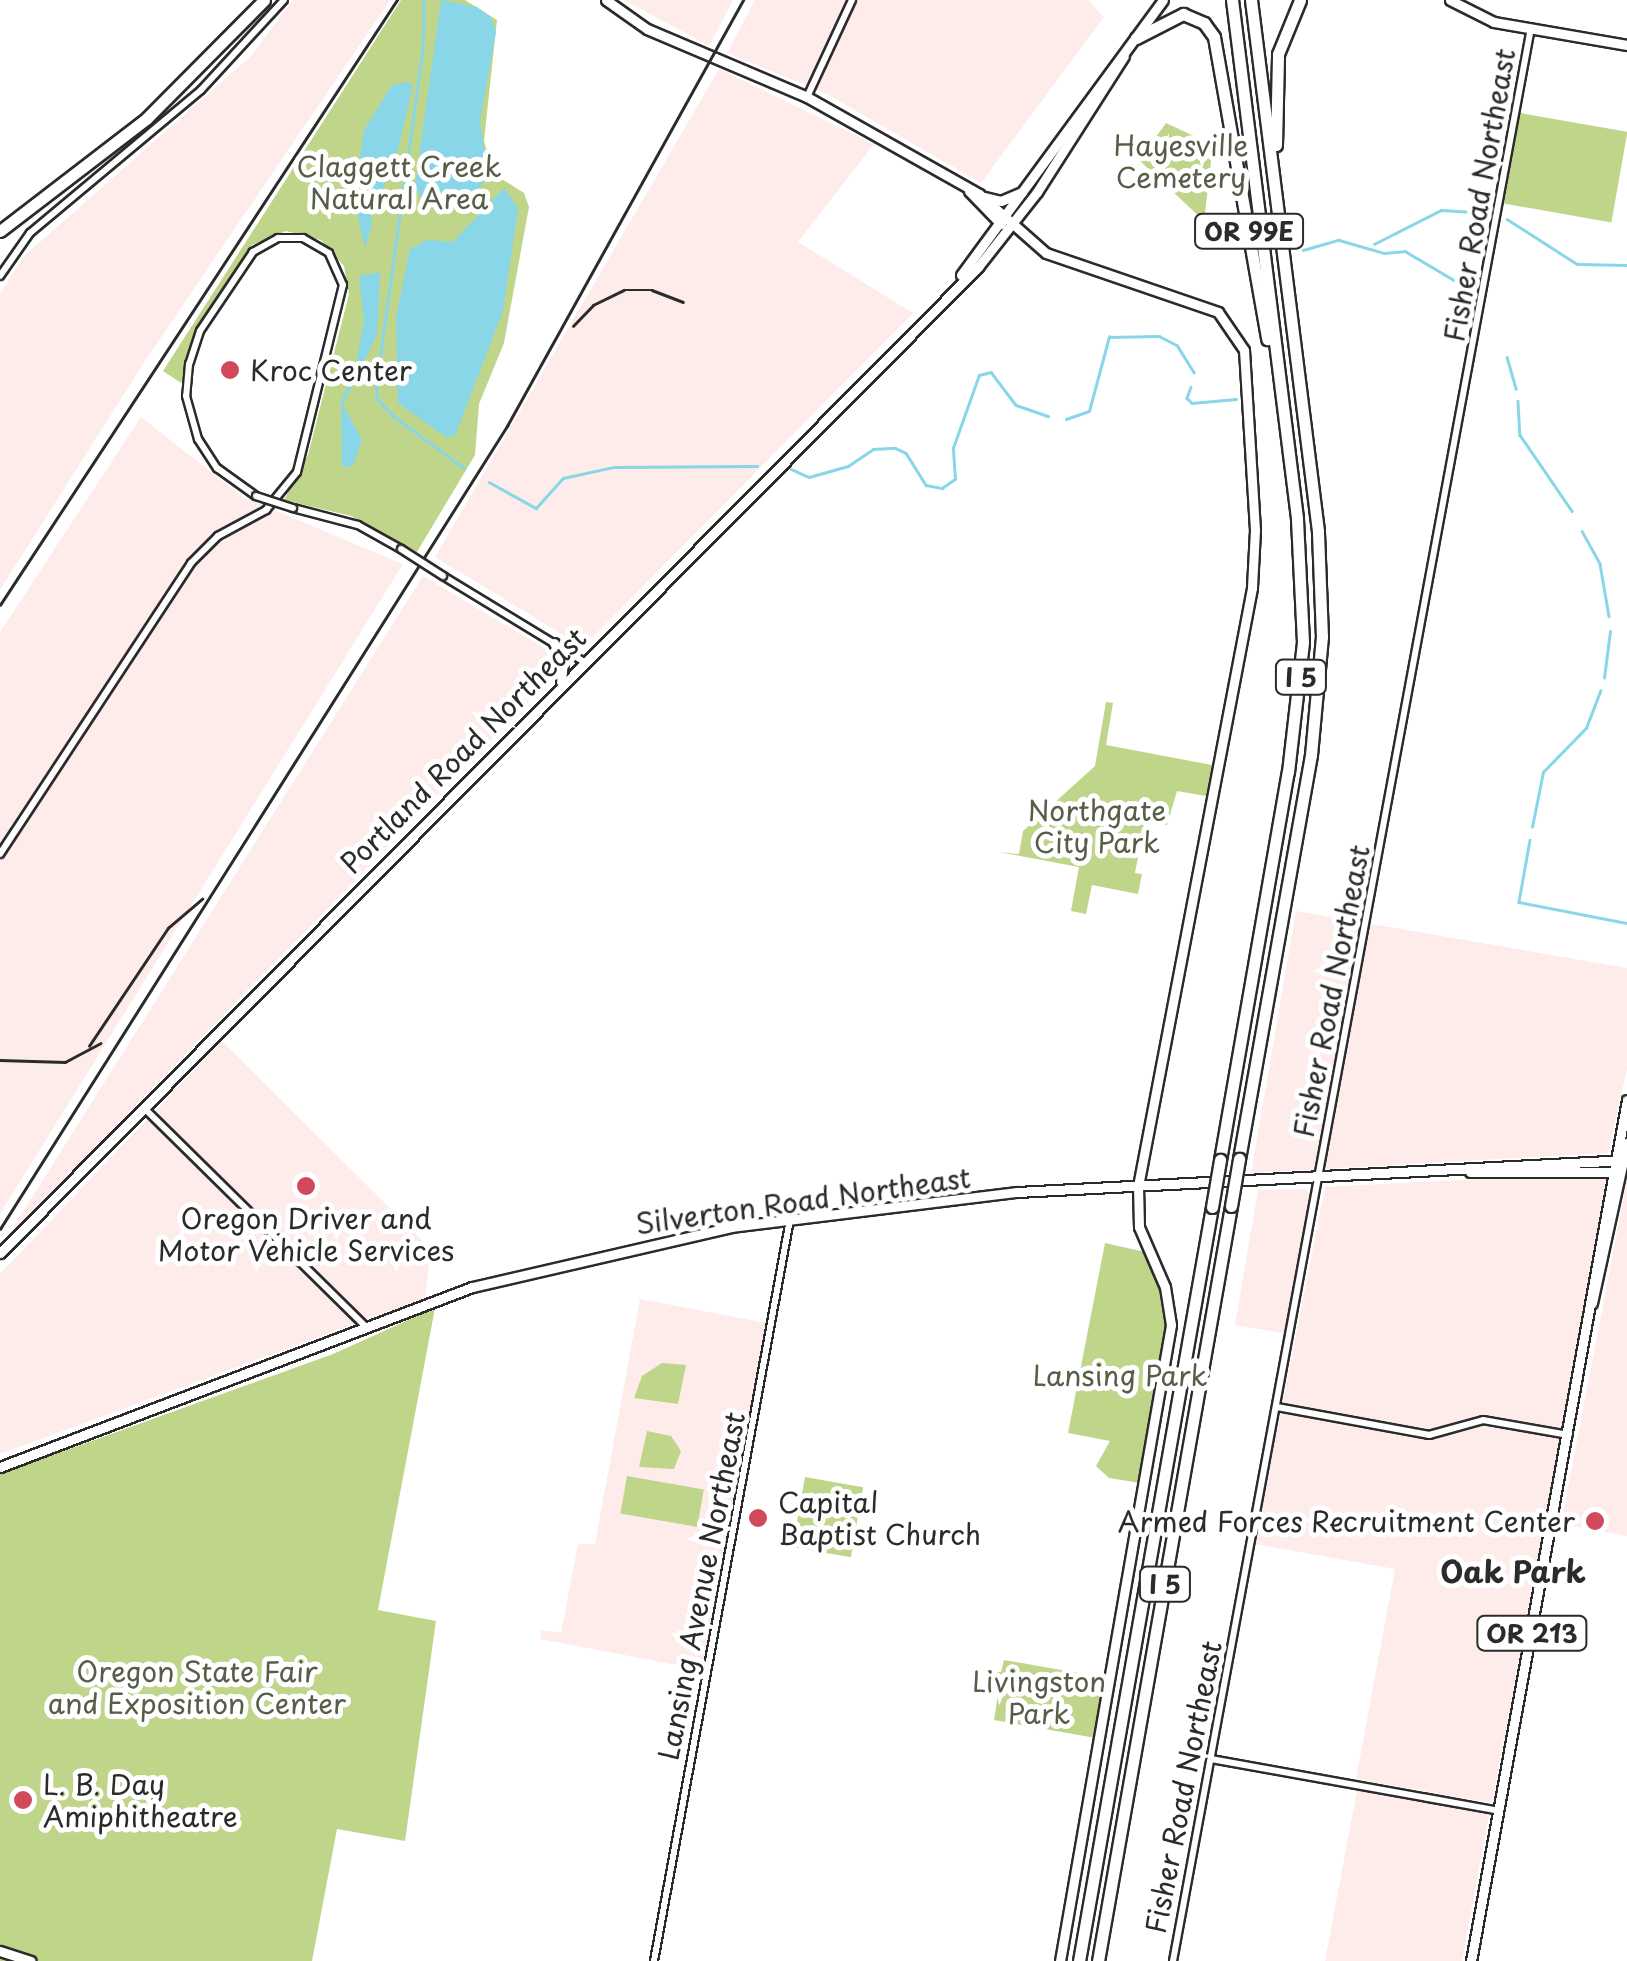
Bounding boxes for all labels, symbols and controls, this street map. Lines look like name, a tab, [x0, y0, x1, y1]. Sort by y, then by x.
street label: Fisher Road Northeast	[1436, 43, 1522, 347]
park label: Hayesville Cemetery	[1114, 128, 1248, 194]
park label: Claggett Creek Natural Area	[296, 149, 502, 215]
road number: OR 99E	[1192, 211, 1306, 251]
place label: Kroc Center	[250, 353, 414, 387]
marker: Kroc Center	[219, 359, 241, 381]
street label: Portland Road Northeast	[333, 620, 593, 880]
road number: I 5	[1274, 657, 1328, 697]
park label: Northgate City Park	[1028, 793, 1166, 859]
street label: Fisher Road Northeast	[1286, 840, 1376, 1142]
street label: Silverton Road Northeast	[632, 1160, 974, 1240]
marker: Oregon Driver and Motor Vehicle Services	[295, 1175, 317, 1197]
place label: Oregon Driver and Motor Vehicle Services	[156, 1201, 456, 1267]
park label: Lansing Park	[1033, 1358, 1207, 1392]
street label: Lansing Avenue Northeast	[651, 1410, 751, 1762]
place label: Capital Baptist Church	[778, 1485, 982, 1551]
place label: Armed Forces Recruitment Center	[1113, 1504, 1575, 1538]
marker: Capital Baptist Church	[747, 1507, 769, 1529]
marker: Armed Forces Recruitment Center	[1584, 1510, 1606, 1532]
district label: Oak Park	[1439, 1553, 1587, 1589]
road number: I 5	[1138, 1564, 1192, 1604]
road number: OR 213	[1474, 1613, 1590, 1653]
street label: Fisher Road Northeast	[1138, 1636, 1228, 1938]
park label: Oregon State Fair and Exposition Center	[47, 1654, 347, 1720]
park label: Livingston Park	[972, 1664, 1106, 1730]
place label: L. B. Day Amiphitheatre	[43, 1767, 238, 1833]
marker: L. B. Day Amiphitheatre	[12, 1789, 34, 1811]

